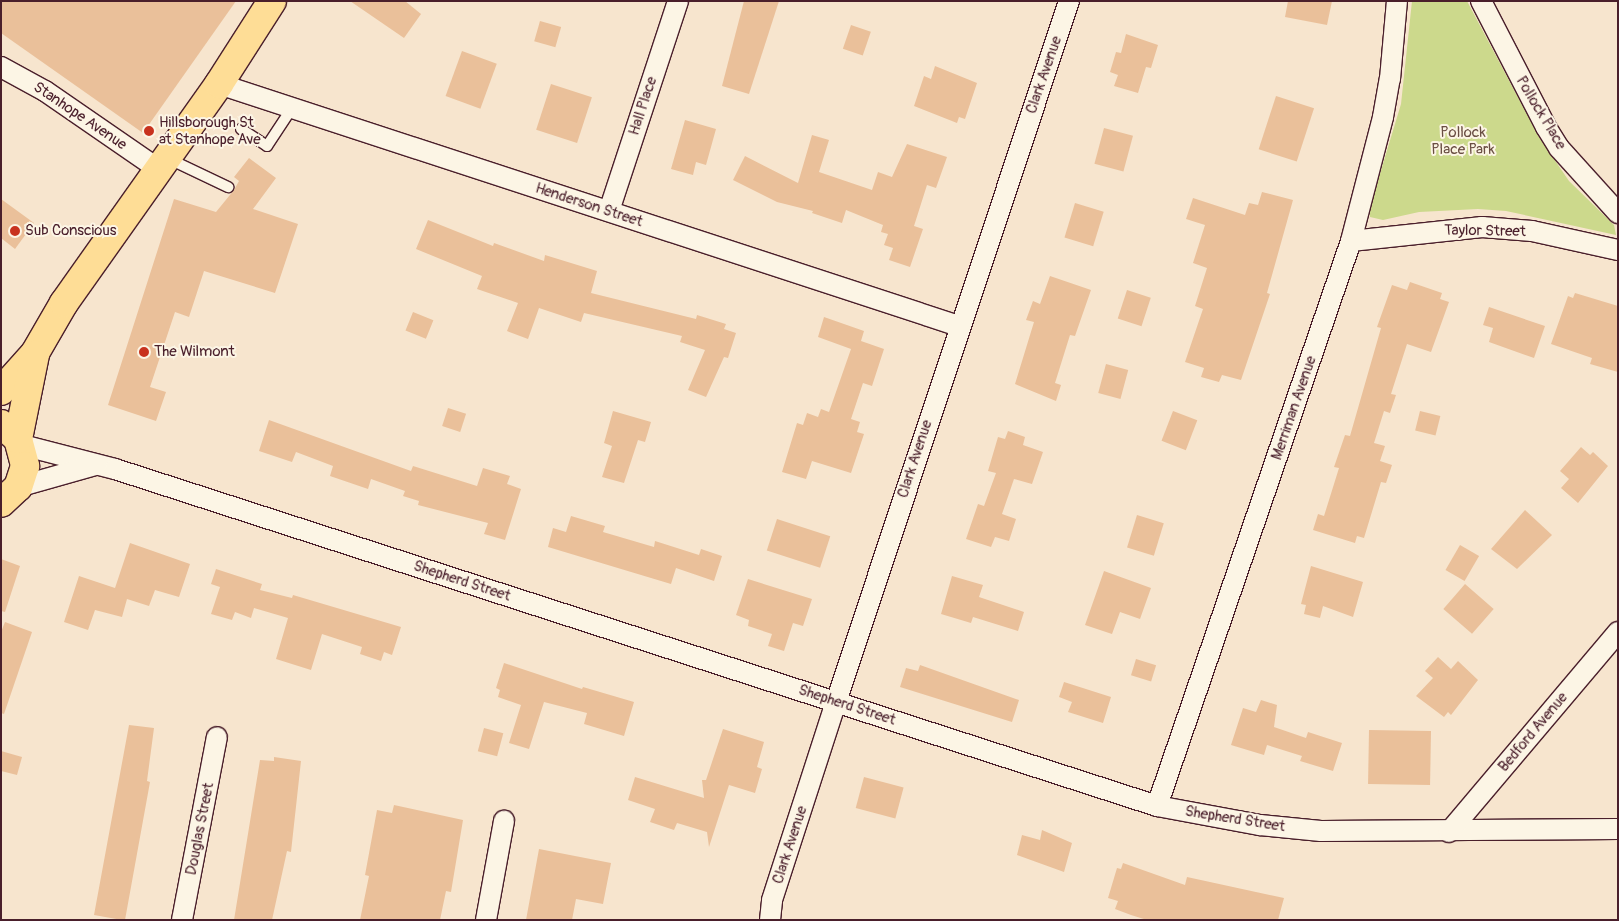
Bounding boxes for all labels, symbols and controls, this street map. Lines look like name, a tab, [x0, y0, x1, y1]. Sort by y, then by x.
street label: Clark Avenue	[1022, 34, 1066, 116]
street label: Pollock Place	[1512, 73, 1570, 153]
street label: Hall Place	[625, 74, 661, 138]
street label: Stanhope Avenue	[30, 78, 130, 154]
place label: Hillsborough St at Stanhope Ave	[159, 113, 261, 148]
park label: Pollock Place Park	[1431, 123, 1495, 158]
marker: Hillsborough St at Stanhope Ave	[143, 125, 155, 137]
street label: Henderson Street	[533, 179, 645, 231]
street label: Taylor Street	[1444, 221, 1526, 241]
place label: Sub Conscious	[25, 222, 117, 240]
marker: Sub Conscious	[9, 225, 21, 237]
place label: The Wilmont	[154, 343, 235, 361]
marker: The Wilmont	[138, 346, 150, 358]
street label: Merriman Avenue	[1268, 354, 1320, 462]
street label: Clark Avenue	[894, 418, 936, 500]
street label: Shepherd Street	[411, 557, 513, 605]
street label: Shepherd Street	[796, 681, 898, 729]
street label: Bedford Avenue	[1495, 689, 1571, 775]
street label: Douglas Street	[182, 781, 218, 877]
street label: Shepherd Street	[1184, 802, 1286, 836]
street label: Clark Avenue	[769, 804, 811, 886]

